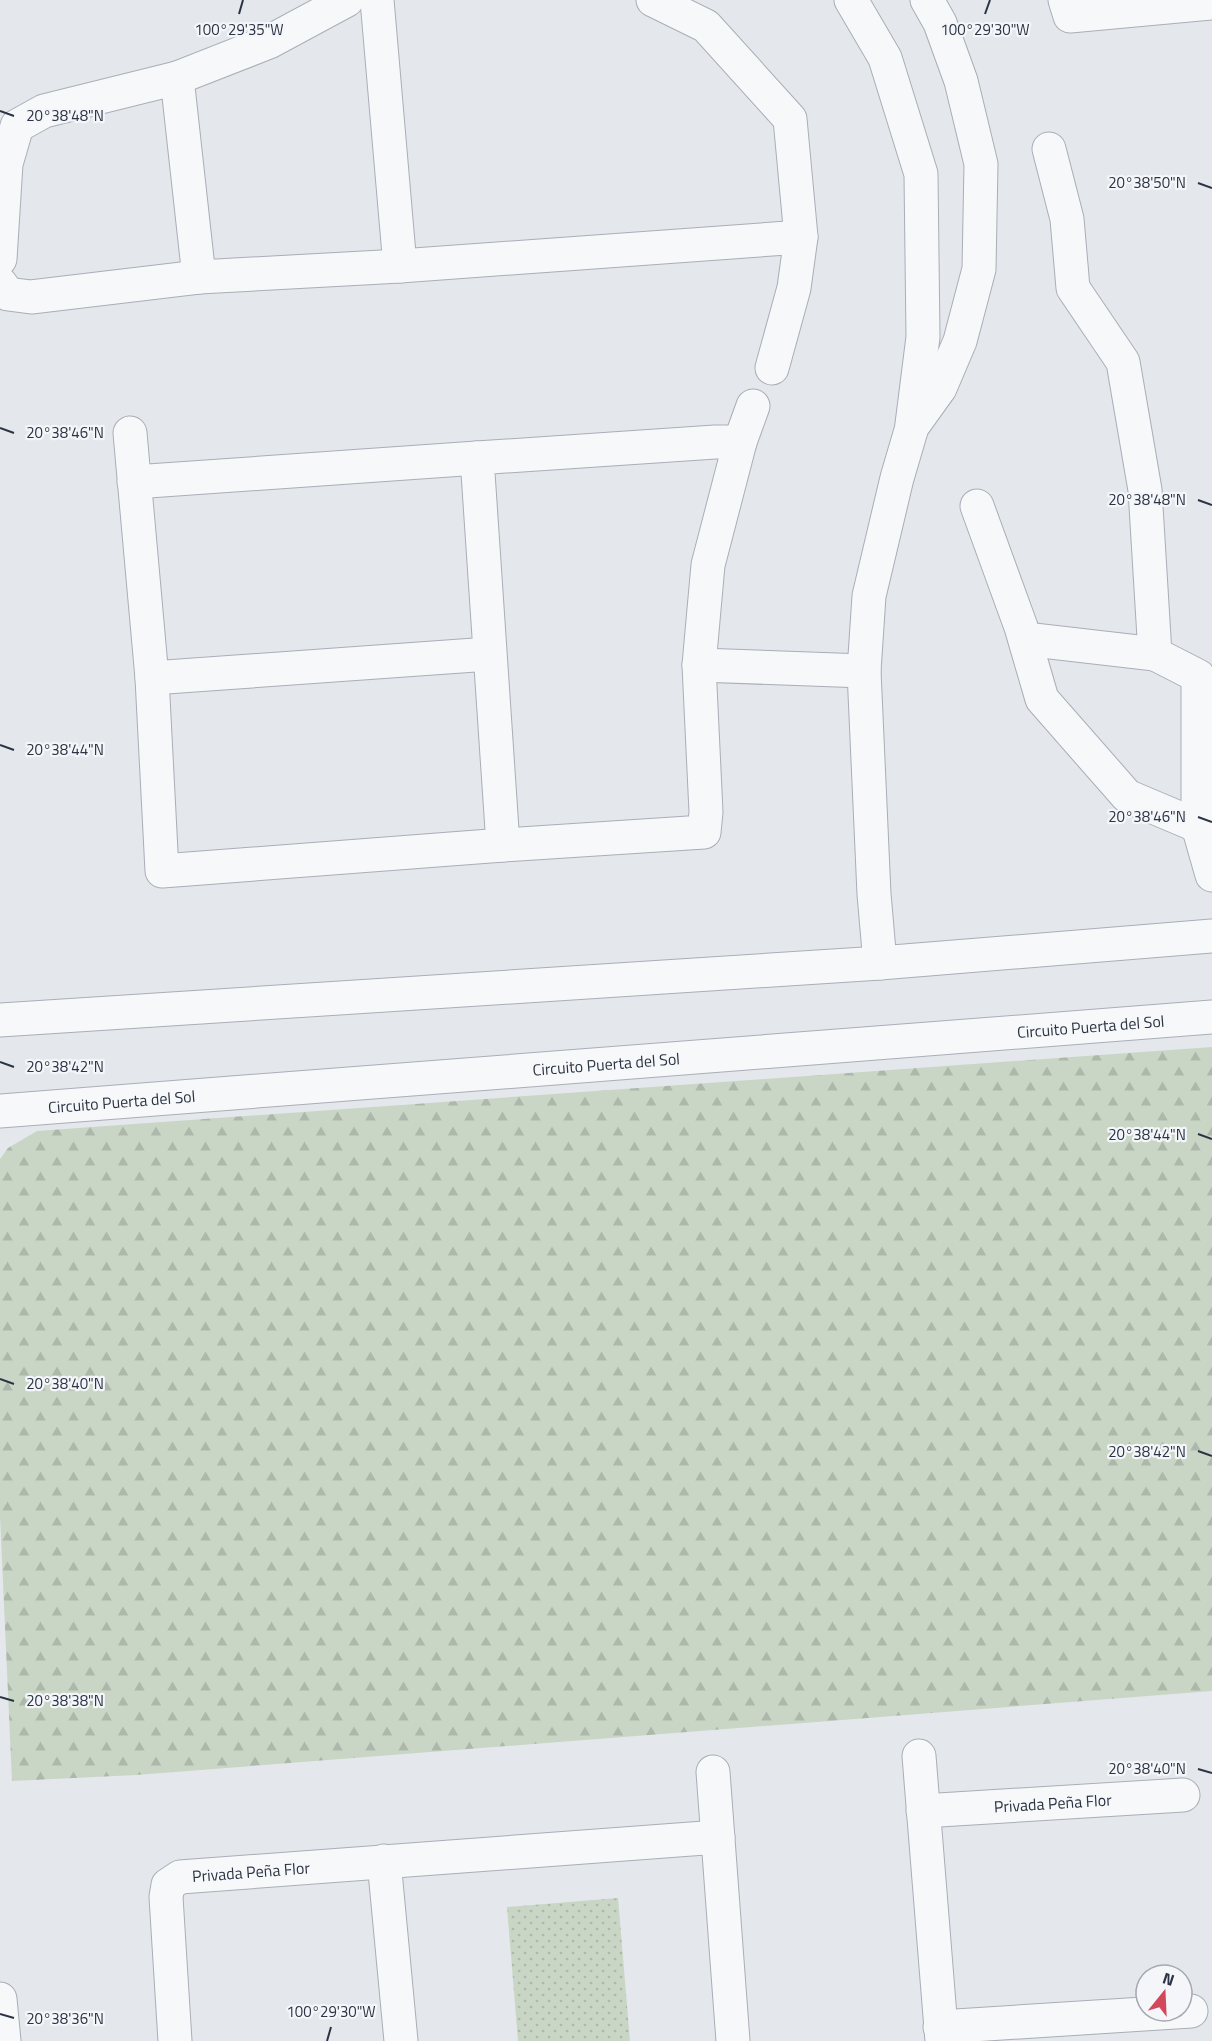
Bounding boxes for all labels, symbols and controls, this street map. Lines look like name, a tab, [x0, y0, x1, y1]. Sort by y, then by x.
text: 100°29'35"W	[194, 18, 284, 41]
text: 100°29'30"W	[940, 18, 1030, 41]
text: 20°38'48"N	[26, 104, 104, 127]
text: 20°38'50"N	[1108, 171, 1186, 194]
text: 20°38'46"N	[26, 421, 104, 444]
text: 20°38'48"N	[1108, 488, 1186, 511]
text: 20°38'44"N	[26, 738, 104, 761]
text: 20°38'46"N	[1108, 805, 1186, 828]
street label: Circuito Puerta del Sol	[1016, 1009, 1165, 1044]
street label: Circuito Puerta del Sol	[532, 1046, 681, 1082]
text: 20°38'42"N	[26, 1055, 104, 1078]
street label: Circuito Puerta del Sol	[47, 1084, 196, 1119]
text: 20°38'44"N	[1108, 1123, 1186, 1146]
text: 20°38'40"N	[26, 1372, 104, 1395]
text: 20°38'42"N	[1108, 1440, 1186, 1463]
text: 20°38'38"N	[26, 1689, 104, 1712]
text: 20°38'40"N	[1108, 1757, 1186, 1780]
street label: Privada Peña Flor	[993, 1787, 1113, 1819]
street label: Privada Peña Flor	[191, 1855, 311, 1888]
north arrow	[1134, 1963, 1194, 2023]
text: N	[1160, 1966, 1178, 1992]
text: 100°29'30"W	[286, 2000, 376, 2023]
text: 20°38'36"N	[26, 2007, 104, 2030]

